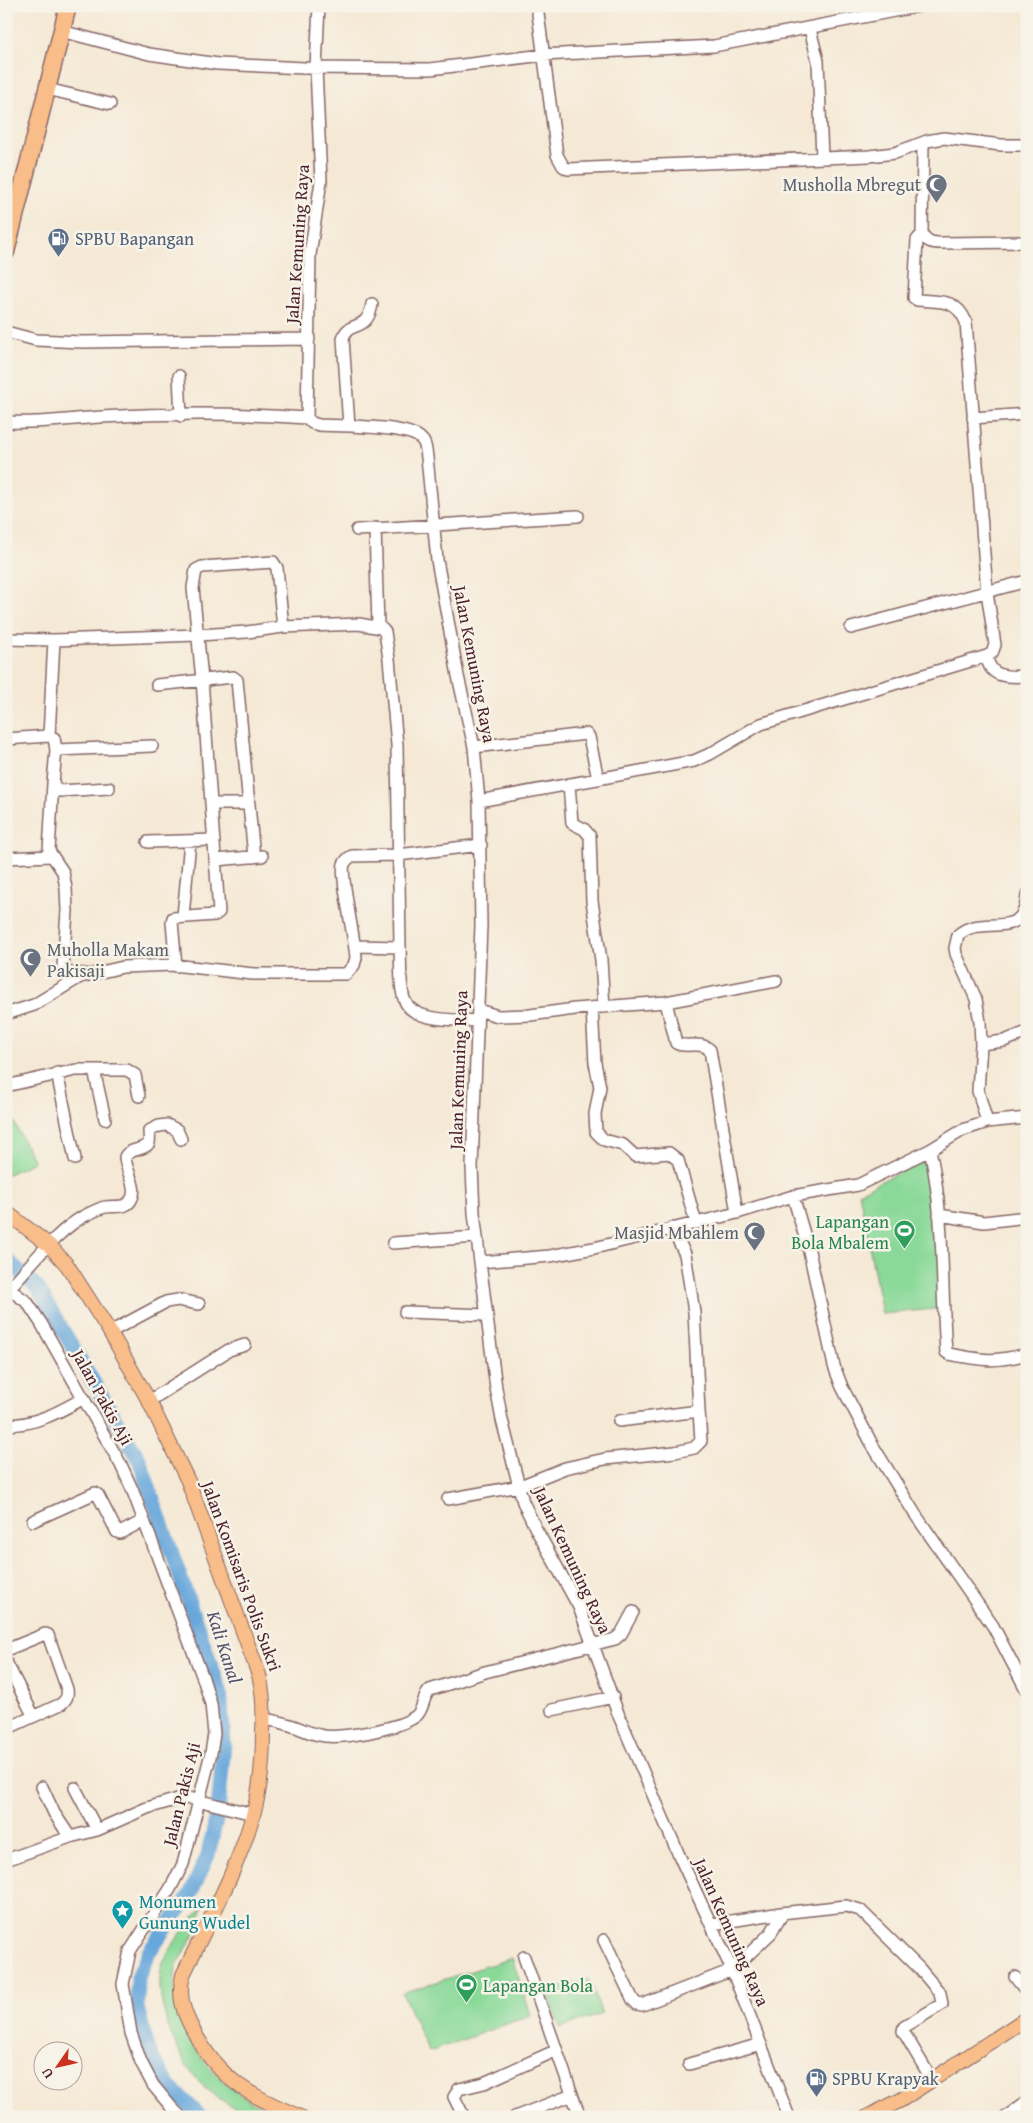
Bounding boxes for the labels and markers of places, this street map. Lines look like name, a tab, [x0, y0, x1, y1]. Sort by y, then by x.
place label: Musholla Mbregut	[783, 171, 922, 198]
mosque icon: Musholla Mbregut	[925, 172, 949, 203]
place label: SPBU Bapangan	[75, 225, 194, 252]
fuel station icon: SPBU Bapangan	[47, 226, 71, 257]
place label: Muholla Makam Pakisaji	[47, 936, 169, 984]
mosque icon: Muholla Makam Pakisaji	[19, 947, 43, 978]
place label: Lapangan Bola Mbalem	[791, 1208, 889, 1256]
place label: Masjid Mbahlem	[614, 1219, 739, 1246]
sports icon: Lapangan Bola Mbalem	[893, 1219, 917, 1250]
mosque icon: Masjid Mbahlem	[743, 1220, 767, 1251]
place label: Monumen Gunung Wudel	[139, 1888, 250, 1936]
place icon: Monumen Gunung Wudel	[111, 1899, 135, 1930]
place label: Lapangan Bola	[483, 1972, 594, 1999]
sports icon: Lapangan Bola	[455, 1973, 479, 2004]
place label: SPBU Krapyak	[832, 2065, 940, 2092]
fuel station icon: SPBU Krapyak	[804, 2066, 828, 2097]

